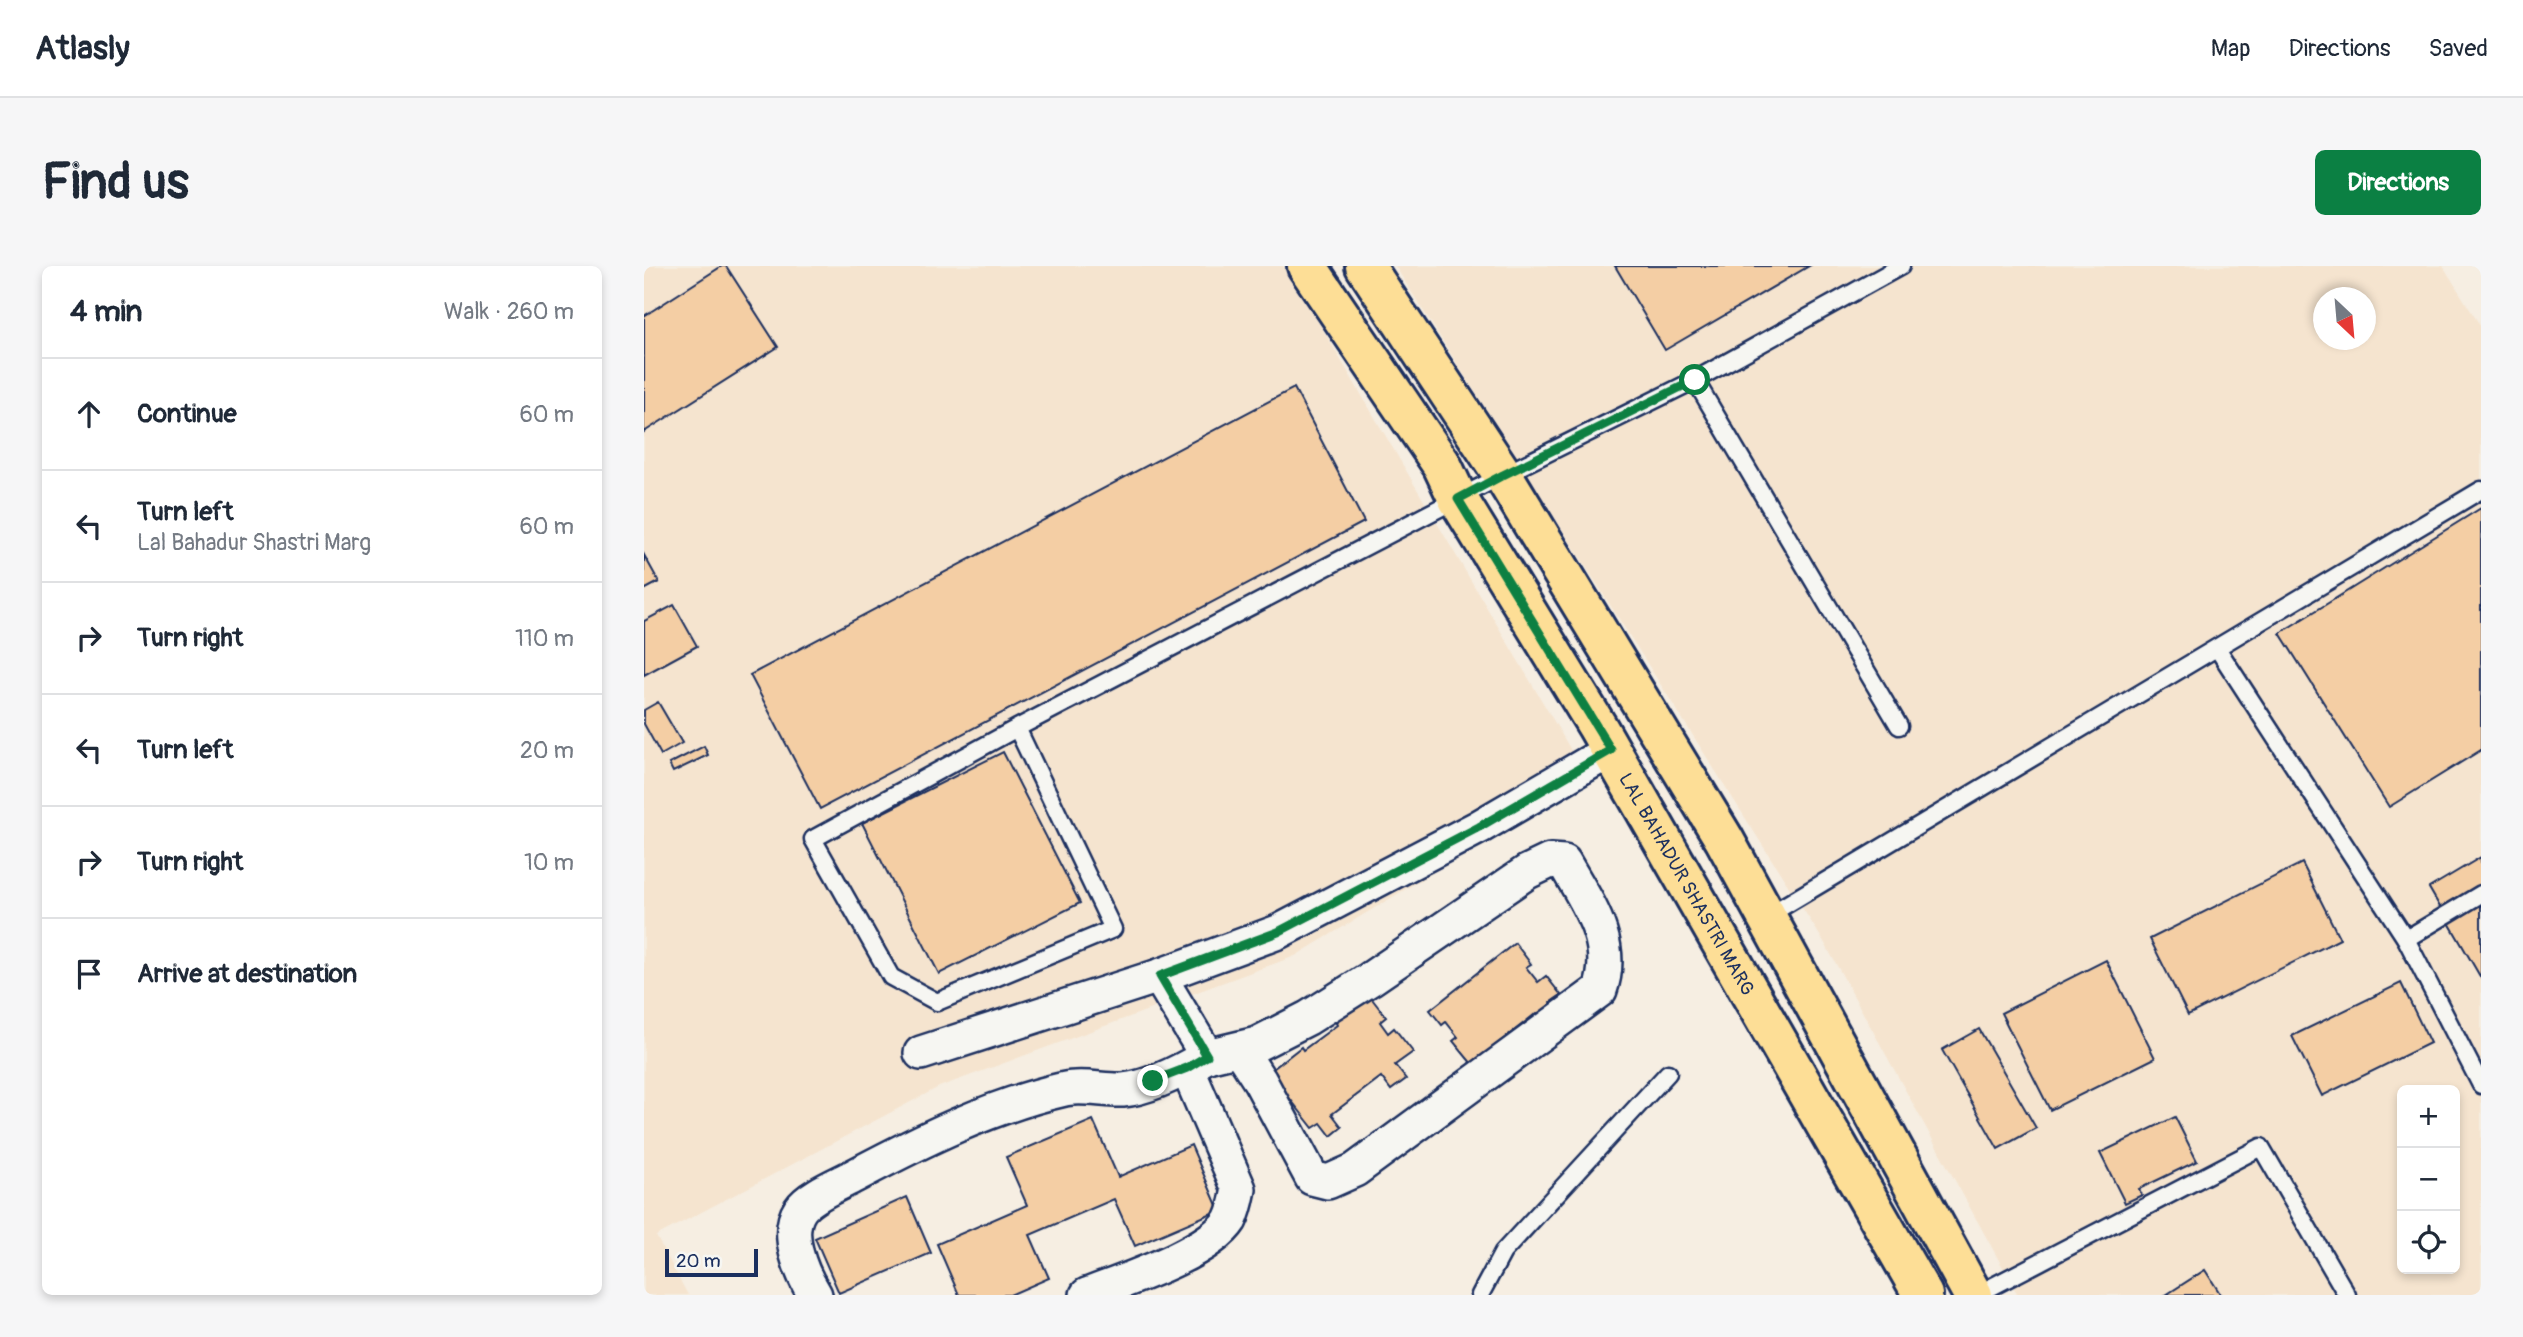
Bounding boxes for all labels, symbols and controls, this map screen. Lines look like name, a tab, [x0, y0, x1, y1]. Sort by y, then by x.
text: Atlasly	[35, 28, 130, 69]
text: Map	[2211, 34, 2251, 63]
text: Directions	[2289, 34, 2390, 63]
text: Saved	[2428, 34, 2488, 63]
button: Directions	[2315, 150, 2481, 215]
text: Find us	[42, 152, 189, 213]
north arrow	[2313, 287, 2376, 350]
text: 4 min	[70, 293, 143, 330]
text: Walk · 260 m	[444, 297, 574, 326]
route start	[1679, 364, 1710, 395]
icon: ahead	[70, 395, 108, 433]
text: Continue	[137, 398, 237, 430]
text: 60 m	[519, 400, 574, 429]
text: Turn left	[137, 496, 233, 528]
icon: left	[70, 507, 108, 545]
text: 60 m	[519, 512, 574, 541]
text: Lal Bahadur Shastri Marg	[137, 528, 371, 557]
icon: right	[70, 619, 108, 657]
text: Turn right	[137, 622, 243, 654]
text: 110 m	[515, 624, 574, 653]
icon: left	[70, 731, 108, 769]
text: Turn left	[137, 734, 233, 766]
text: 20 m	[520, 736, 574, 765]
street label: LAL BAHADUR SHASTRI MARG	[1613, 769, 1760, 1000]
icon: right	[70, 843, 108, 881]
text: Turn right	[137, 846, 243, 878]
text: 10 m	[524, 848, 574, 877]
icon: arrive	[70, 955, 108, 993]
text: Arrive at destination	[137, 958, 357, 990]
route end	[1137, 1065, 1168, 1096]
map controls	[2397, 1085, 2460, 1274]
button: +	[2397, 1085, 2460, 1148]
button: −	[2397, 1148, 2460, 1211]
button: locate	[2397, 1211, 2460, 1274]
scale bar	[665, 1246, 758, 1278]
text: 20 m	[676, 1249, 721, 1273]

